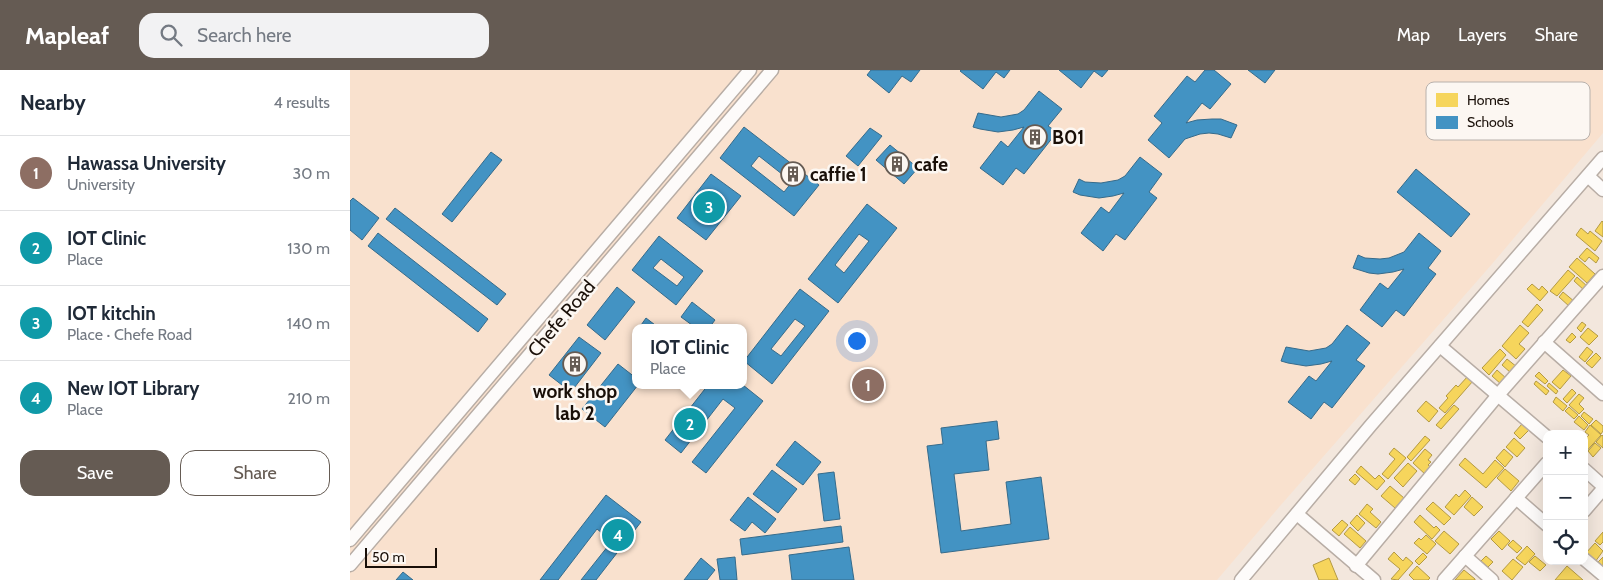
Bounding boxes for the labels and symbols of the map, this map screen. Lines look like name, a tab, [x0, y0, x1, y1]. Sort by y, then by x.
legend	[1426, 82, 1590, 140]
text: Homes	[1467, 91, 1510, 109]
text: Schools	[1467, 113, 1514, 131]
building icon: B01	[1022, 124, 1048, 150]
place label: B01	[1052, 126, 1084, 149]
building icon: cafe	[884, 151, 910, 177]
place label: cafe	[914, 153, 948, 176]
building icon: caffie 1	[780, 161, 806, 187]
place label: caffie 1	[810, 163, 867, 186]
pin: 3	[693, 188, 725, 226]
street label: Chefe Road	[523, 275, 600, 361]
your location	[844, 328, 870, 354]
building icon: work shop lab 2	[562, 351, 588, 377]
pin: 1	[852, 366, 884, 404]
place label: work shop lab 2	[533, 380, 617, 425]
pin: 2	[674, 405, 706, 443]
pin: 4	[602, 516, 634, 554]
scale bar	[365, 545, 438, 568]

